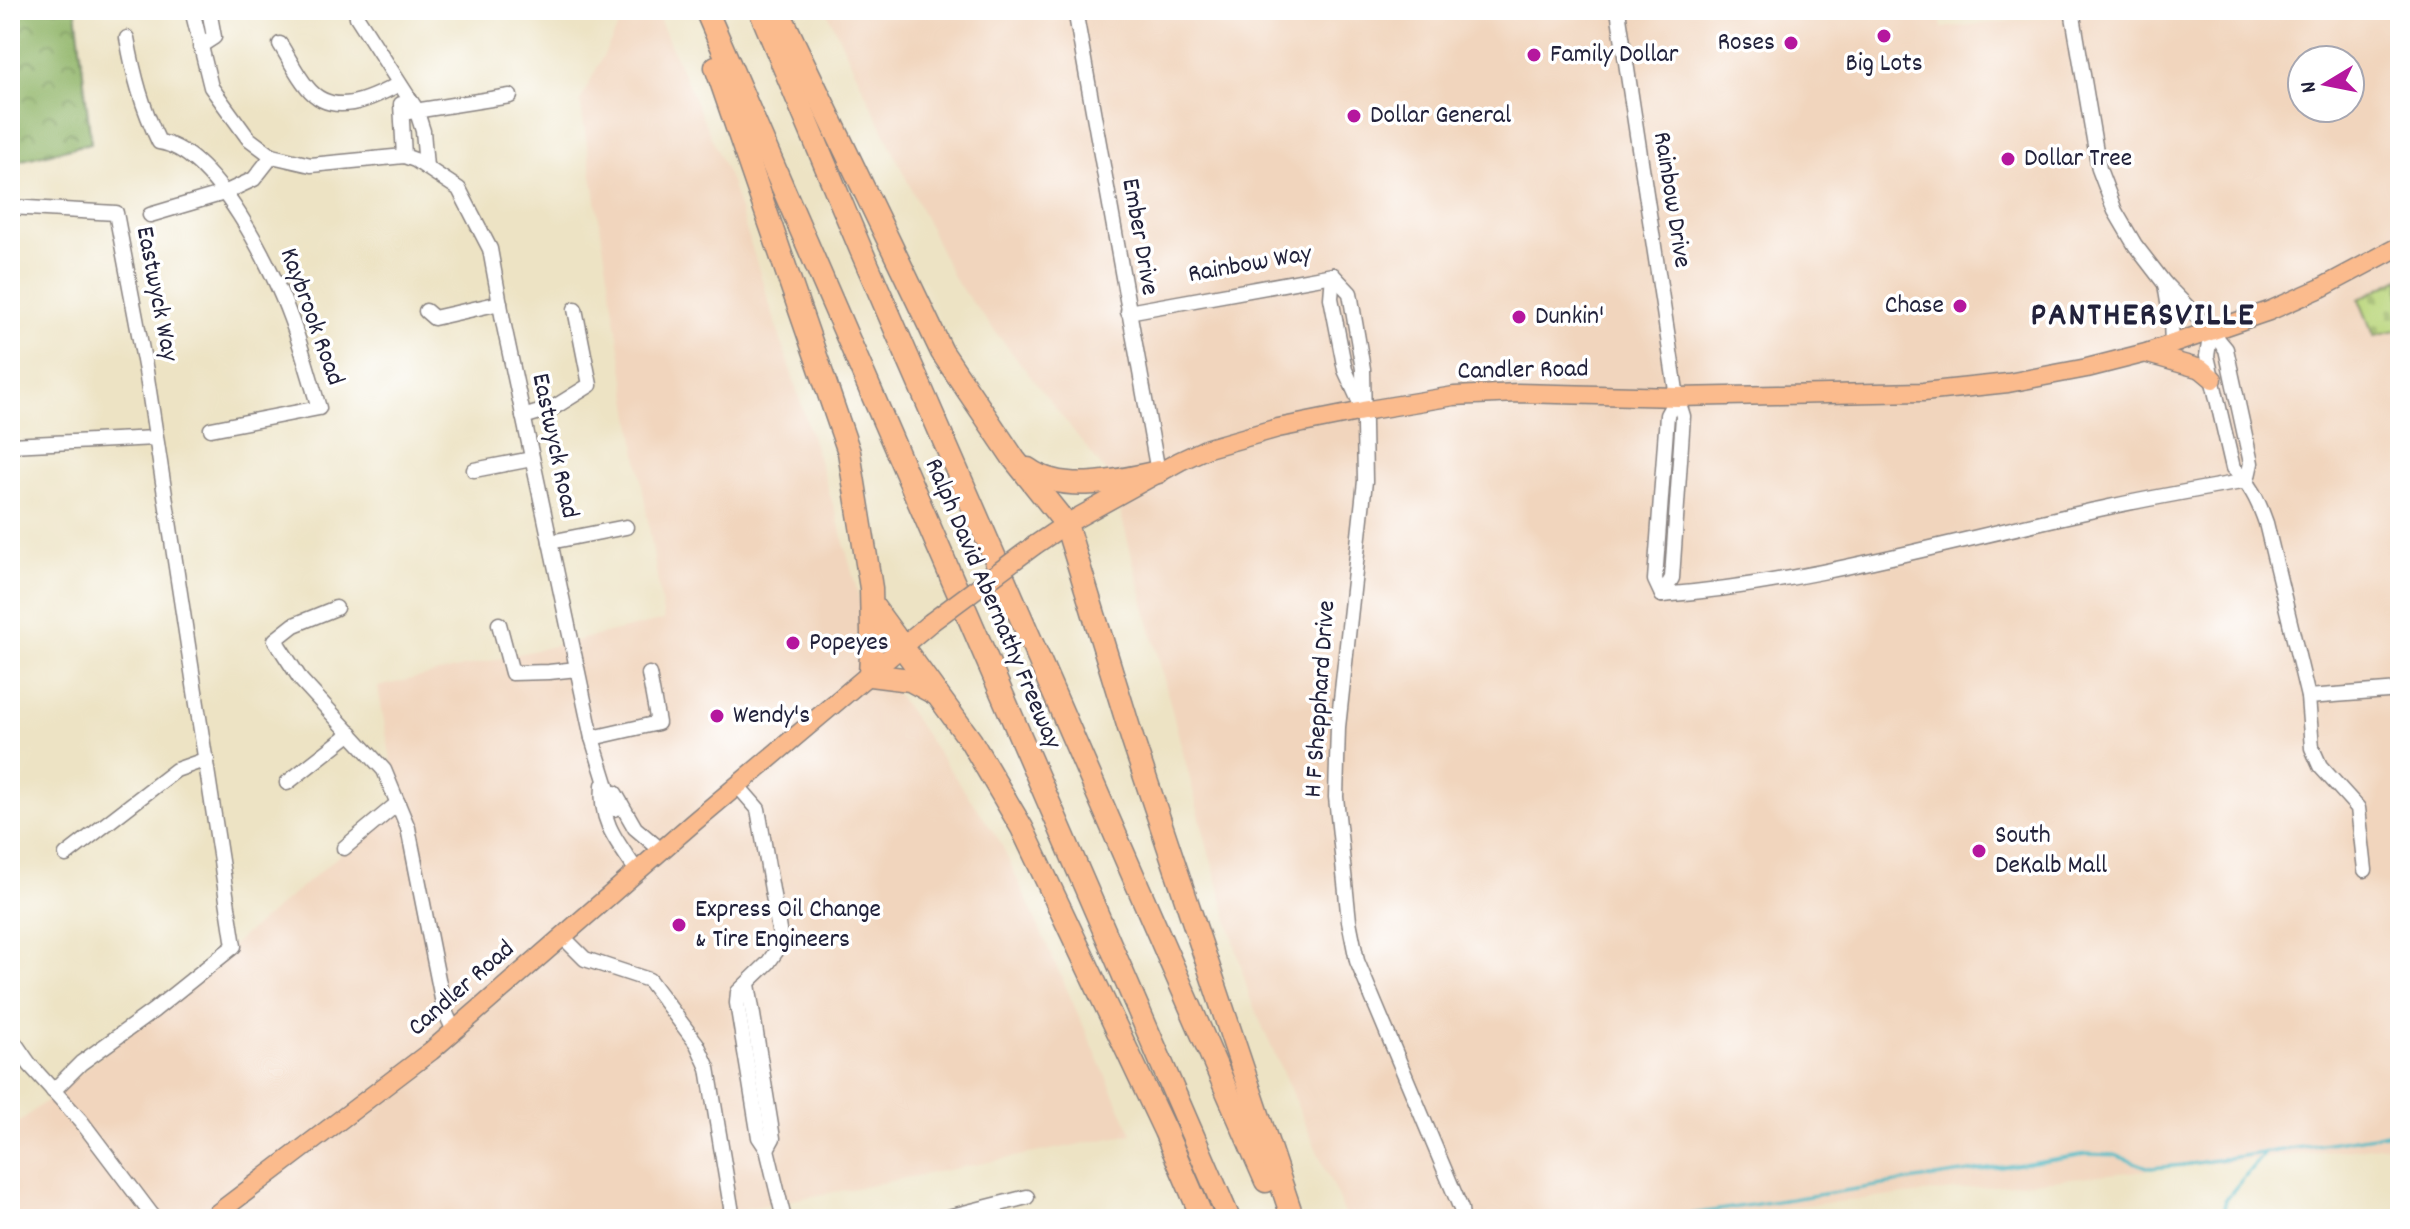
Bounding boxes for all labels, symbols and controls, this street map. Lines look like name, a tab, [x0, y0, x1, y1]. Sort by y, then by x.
place label: Roses	[1717, 25, 1775, 62]
marker: Big Lots	[1875, 27, 1893, 45]
marker: Roses	[1782, 34, 1800, 52]
place label: Family Dollar	[1550, 37, 1679, 74]
north arrow	[2286, 44, 2366, 124]
marker: Family Dollar	[1525, 46, 1543, 64]
place label: Big Lots	[1845, 46, 1923, 83]
text: N	[2294, 79, 2326, 95]
place label: Dollar General	[1370, 98, 1511, 135]
marker: Dollar General	[1345, 107, 1363, 125]
street label: Rainbow Drive	[1642, 129, 1700, 271]
place label: Dollar Tree	[2024, 141, 2132, 178]
marker: Dollar Tree	[1999, 150, 2017, 168]
street label: Ember Drive	[1111, 176, 1167, 298]
street label: Eastwyck Way	[125, 223, 187, 365]
street label: Rainbow Way	[1185, 236, 1315, 294]
street label: Kaybrook Road	[269, 243, 353, 391]
place label: Chase	[1885, 288, 1944, 325]
district label: PANTHERSVILLE	[2031, 293, 2255, 342]
marker: Chase	[1951, 297, 1969, 315]
place label: Dunkin'	[1535, 299, 1604, 336]
marker: Dunkin'	[1510, 308, 1528, 326]
street label: Candler Road	[1457, 351, 1589, 391]
street label: Eastwyck Road	[521, 370, 587, 522]
street label: Ralph David Abernathy Freeway	[914, 453, 1070, 756]
street label: H F Shepphard Drive	[1296, 599, 1346, 799]
place label: Popeyes	[809, 625, 889, 662]
marker: Popeyes	[784, 634, 802, 652]
place label: Wendy's	[733, 698, 810, 735]
marker: Wendy's	[708, 707, 726, 725]
place label: South DeKalb Mall	[1995, 818, 2107, 885]
marker: South DeKalb Mall	[1970, 842, 1988, 860]
place label: Express Oil Change & Tire Engineers	[695, 892, 881, 959]
marker: Express Oil Change & Tire Engineers	[670, 916, 688, 934]
street label: Candler Road	[400, 932, 524, 1046]

